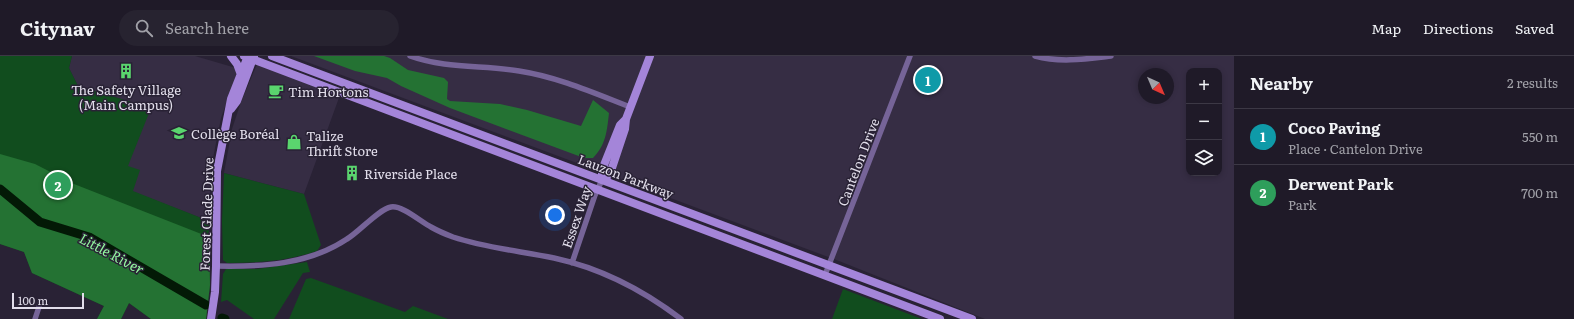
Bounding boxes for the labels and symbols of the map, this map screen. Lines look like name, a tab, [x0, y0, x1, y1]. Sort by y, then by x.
building icon: The Safety Village (Main Campus)	[117, 62, 135, 80]
pin: 1	[915, 65, 941, 95]
north arrow	[1138, 68, 1174, 104]
place label: The Safety Village (Main Campus)	[71, 80, 181, 114]
cafe icon: Tim Hortons	[267, 82, 285, 100]
place label: Tim Hortons	[288, 82, 369, 101]
street label: Cantelon Drive	[832, 115, 884, 209]
school or university icon: Collège Boréal	[170, 124, 188, 142]
place label: Collège Boréal	[191, 124, 280, 143]
place label: Talize Thrift Store	[306, 126, 378, 160]
shop icon: Talize Thrift Store	[285, 133, 303, 151]
street label: Lauzon Parkway	[575, 149, 677, 203]
street label: Forest Glade Drive	[195, 157, 217, 271]
building icon: Riverside Place	[343, 164, 361, 182]
place label: Riverside Place	[364, 164, 457, 183]
pin: 2	[45, 170, 71, 200]
street label: Essex Way	[557, 183, 596, 251]
your location	[545, 205, 565, 225]
water label: Little River	[76, 228, 148, 279]
scale bar	[12, 291, 84, 310]

